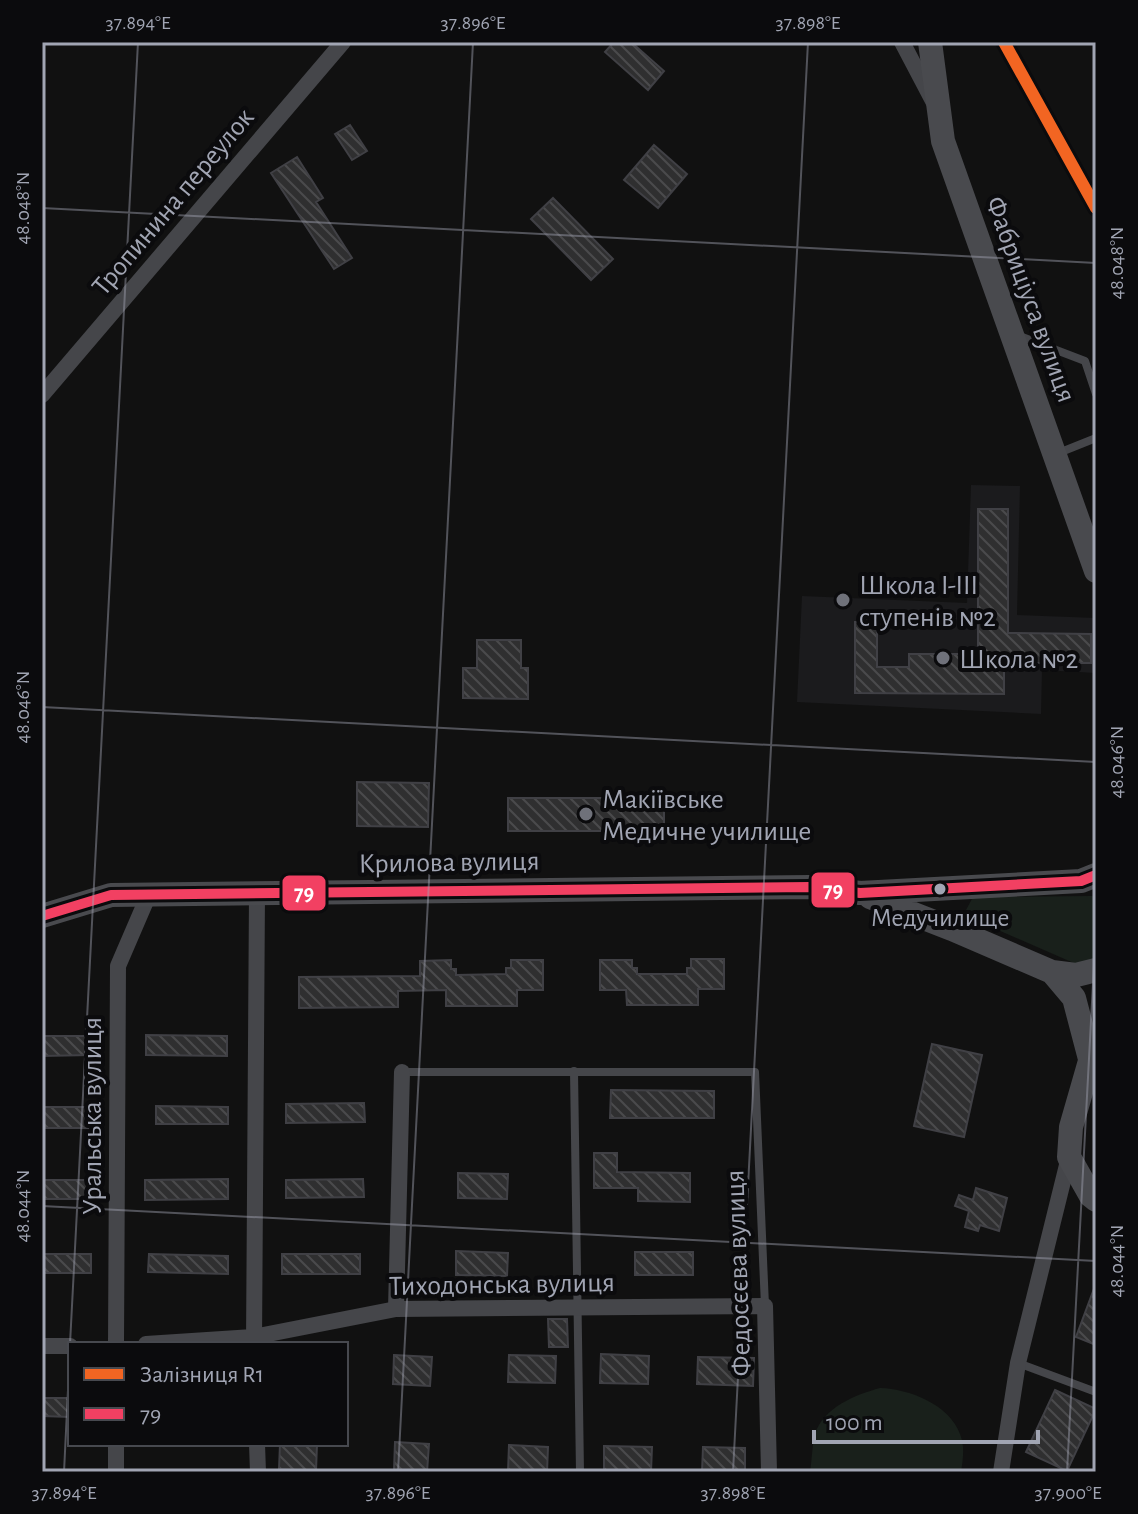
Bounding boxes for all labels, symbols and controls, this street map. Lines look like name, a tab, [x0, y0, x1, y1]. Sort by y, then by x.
text: 37.894°E	[105, 13, 171, 33]
text: 37.896°E	[441, 13, 506, 33]
text: 37.898°E	[775, 13, 841, 33]
street label: Тропинина переулок	[87, 103, 260, 301]
text: 48.048°N	[13, 172, 33, 244]
street label: Фабриціуса вулиця	[980, 193, 1080, 406]
text: 48.048°N	[1107, 227, 1127, 299]
place label: Школа I-III ступенів №2	[859, 572, 996, 632]
marker: Школа I-III ступенів №2	[834, 591, 852, 609]
place label: Школа №2	[959, 646, 1078, 674]
marker: Школа №2	[934, 649, 952, 667]
text: 48.046°N	[13, 671, 33, 743]
text: 48.046°N	[1107, 726, 1127, 798]
place label: Макіївське Медичне училище	[602, 786, 811, 846]
marker: Макіївське Медичне училище	[577, 805, 595, 823]
street label: Крилова вулиця	[358, 847, 540, 879]
line badge: 79	[810, 871, 856, 909]
line badge: 79	[281, 874, 327, 912]
text: 79	[823, 879, 843, 901]
marker: Медучилище	[932, 881, 948, 897]
text: 79	[294, 882, 314, 904]
place label: Медучилище	[871, 905, 1009, 931]
street label: Уральська вулиця	[79, 1017, 107, 1215]
street label: Федосєєва вулиця	[721, 1169, 757, 1377]
text: 48.044°N	[13, 1170, 33, 1243]
text: 48.044°N	[1107, 1225, 1127, 1298]
street label: Тиходонська вулиця	[389, 1269, 615, 1301]
legend	[68, 1342, 348, 1446]
text: Залізниця R1	[140, 1363, 264, 1387]
scale bar	[814, 1394, 1038, 1444]
text: 79	[140, 1403, 161, 1427]
text: 100 m	[826, 1411, 883, 1435]
text: 37.894°E	[31, 1483, 97, 1503]
text: 37.896°E	[366, 1483, 431, 1503]
text: 37.898°E	[700, 1483, 766, 1503]
text: 37.900°E	[1034, 1483, 1102, 1503]

